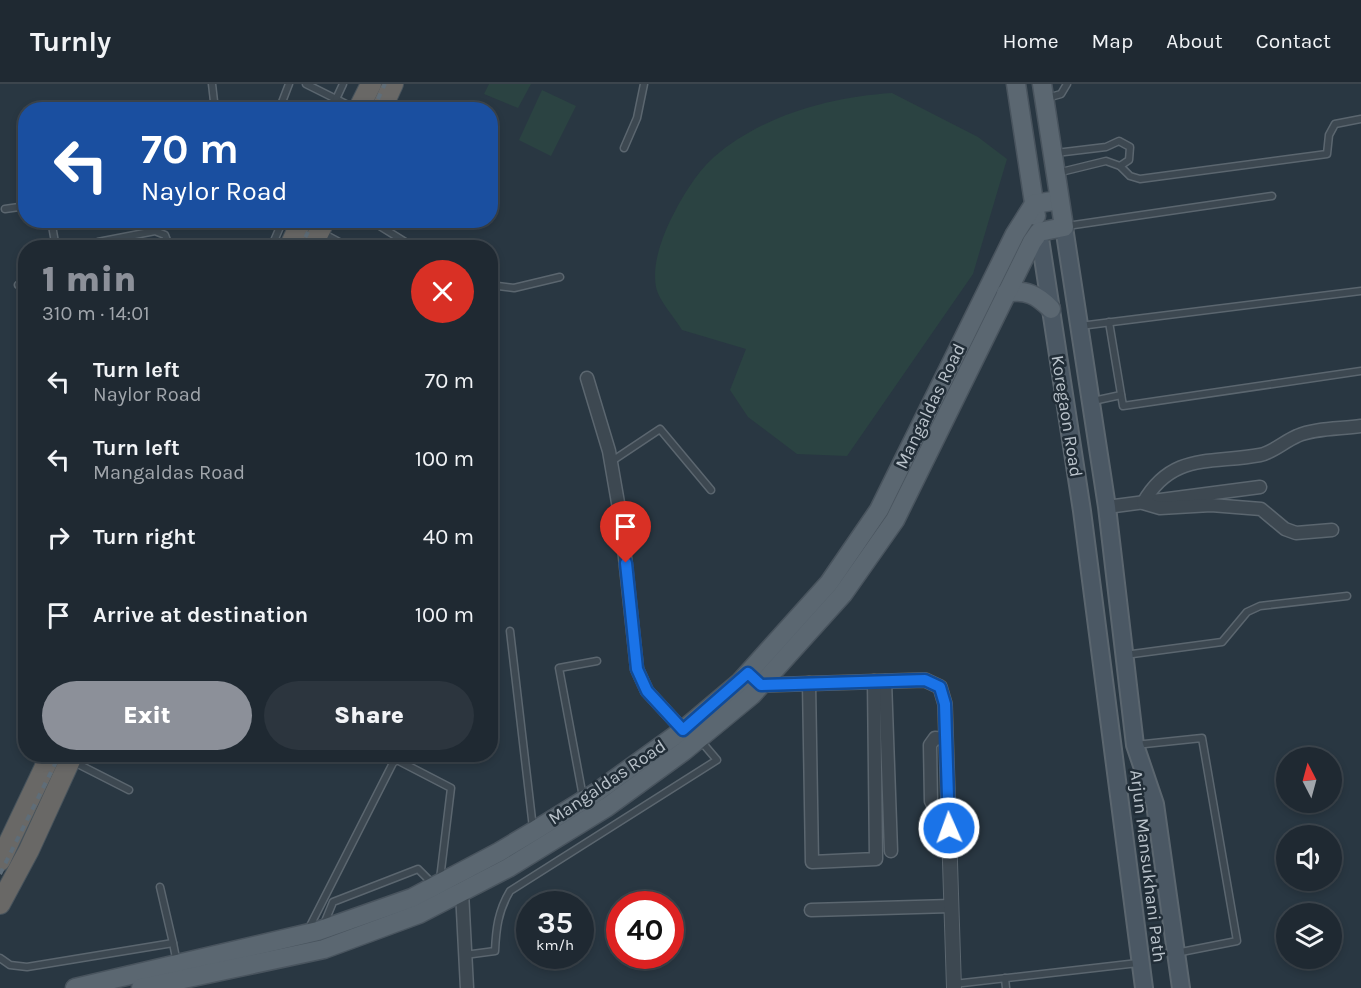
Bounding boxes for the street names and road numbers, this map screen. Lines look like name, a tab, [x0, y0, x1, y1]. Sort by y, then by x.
street label: Mangaldas Road	[890, 340, 970, 472]
street label: Koregaon Road	[1047, 354, 1087, 478]
street label: Mangaldas Road	[544, 735, 670, 829]
street label: Arjun Mansukhani Path	[1125, 768, 1171, 964]

